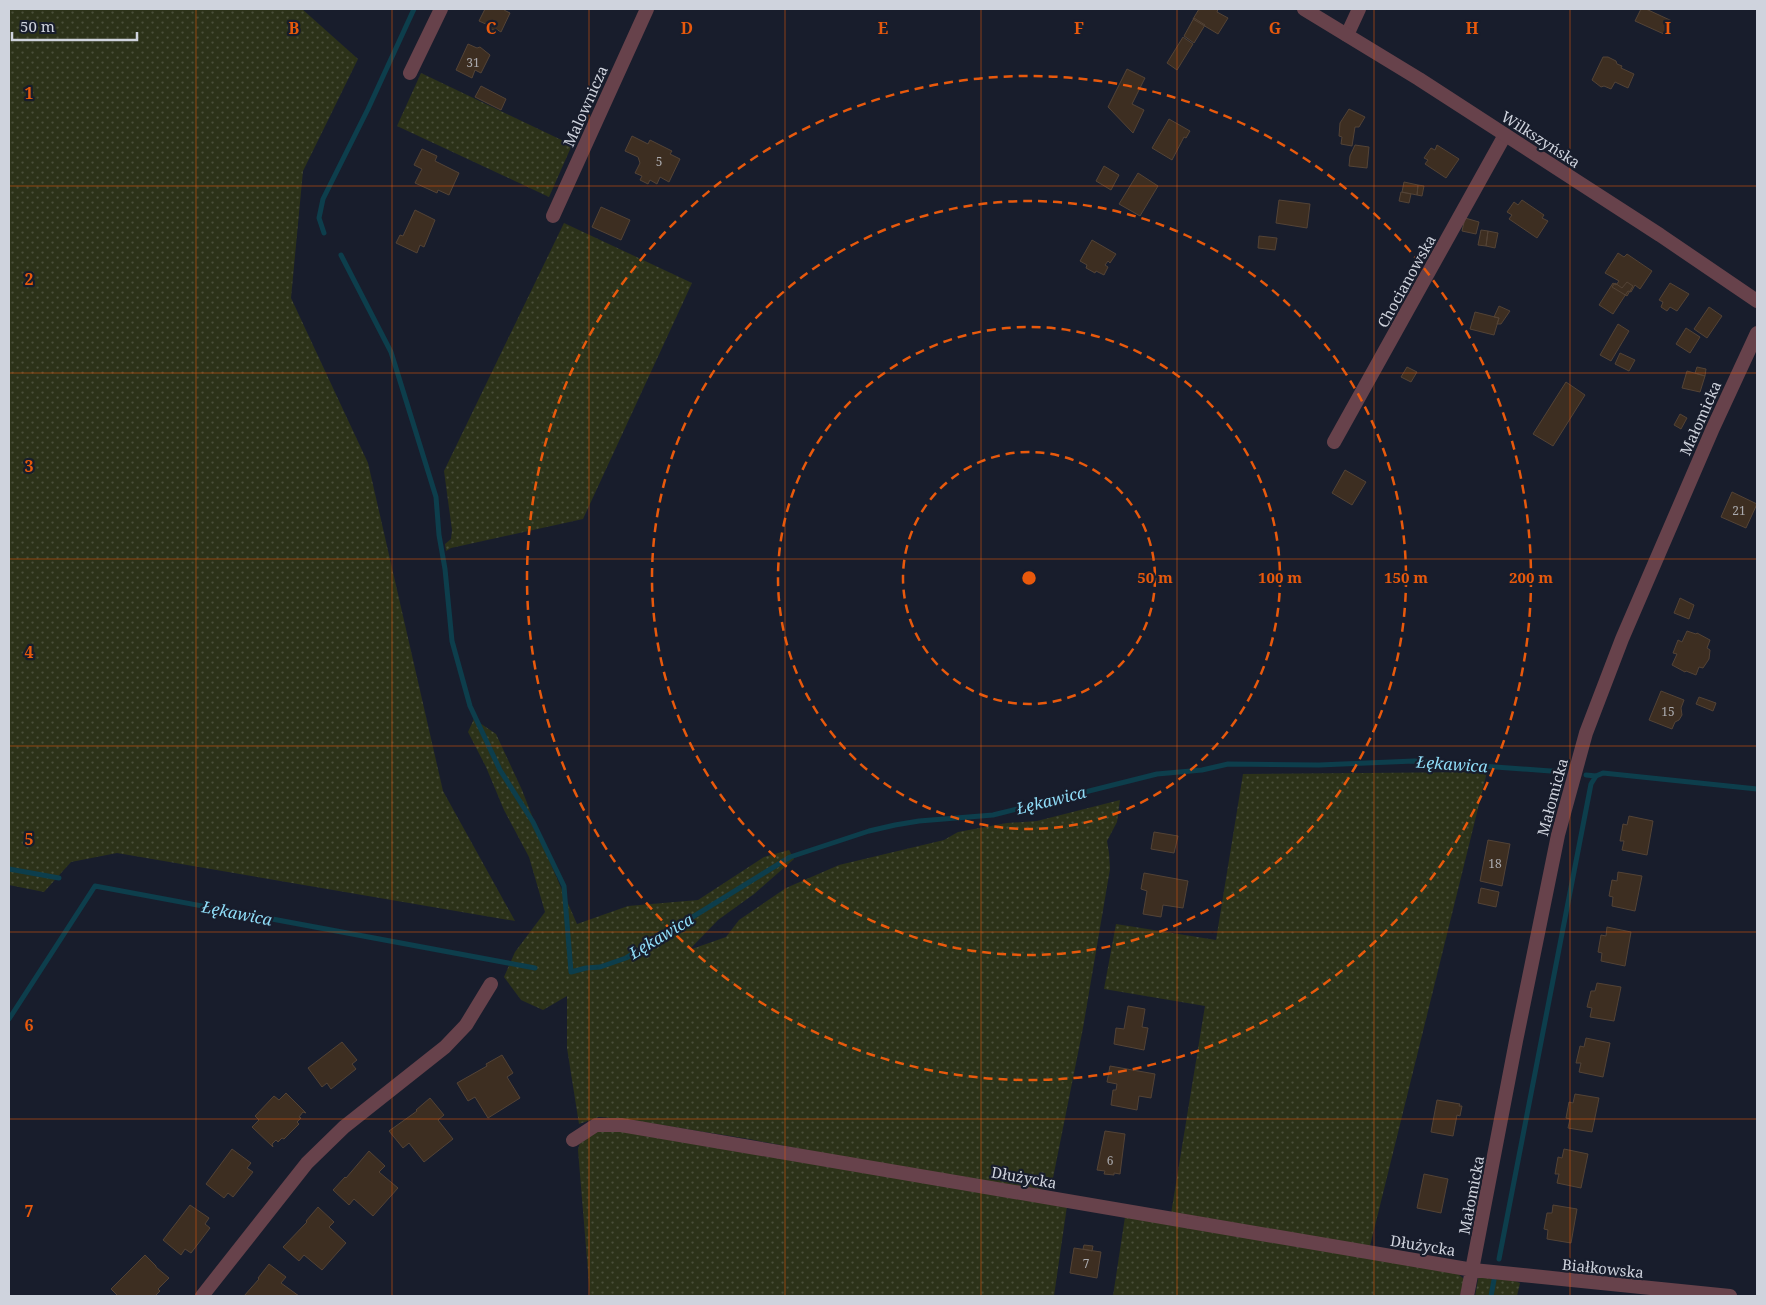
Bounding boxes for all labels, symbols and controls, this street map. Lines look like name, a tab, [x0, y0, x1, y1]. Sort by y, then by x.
scale bar	[12, 10, 138, 42]
text: 50 m	[20, 16, 55, 36]
text: B	[289, 17, 300, 39]
text: C	[486, 17, 497, 39]
text: D	[681, 17, 693, 39]
text: E	[878, 17, 888, 39]
text: F	[1074, 17, 1084, 39]
text: G	[1269, 17, 1281, 39]
text: H	[1465, 17, 1479, 39]
text: I	[1665, 17, 1671, 39]
house number: 31	[466, 54, 480, 71]
street label: Malownicza	[558, 62, 612, 150]
text: 1	[24, 82, 34, 104]
street label: Wilkszyńska	[1498, 106, 1584, 172]
house number: 5	[656, 153, 662, 170]
street label: Chocianowska	[1372, 231, 1440, 331]
text: 2	[24, 268, 34, 290]
street label: Małomicka	[1675, 378, 1725, 458]
text: 3	[24, 455, 34, 477]
house number: 21	[1732, 502, 1746, 519]
text: 50 m	[1137, 567, 1173, 587]
text: 100 m	[1258, 567, 1302, 587]
text: 150 m	[1384, 567, 1428, 587]
text: 200 m	[1509, 567, 1553, 587]
centre of rings	[1020, 569, 1038, 587]
text: 4	[24, 641, 34, 663]
house number: 15	[1661, 703, 1675, 720]
water label: Łękawica	[1415, 750, 1489, 778]
street label: Małomicka	[1532, 756, 1572, 838]
water label: Łękawica	[1013, 781, 1089, 820]
text: 5	[24, 828, 34, 850]
house number: 18	[1488, 855, 1502, 872]
water label: Łękawica	[199, 895, 275, 931]
water label: Łękawica	[624, 908, 698, 964]
text: 6	[24, 1014, 34, 1036]
house number: 6	[1107, 1152, 1114, 1169]
street label: Małomicka	[1454, 1154, 1488, 1236]
street label: Dłużycka	[990, 1161, 1058, 1193]
text: 7	[24, 1200, 34, 1222]
street label: Dłużycka	[1389, 1230, 1457, 1260]
street label: Białkowska	[1561, 1254, 1645, 1282]
house number: 7	[1083, 1255, 1090, 1272]

